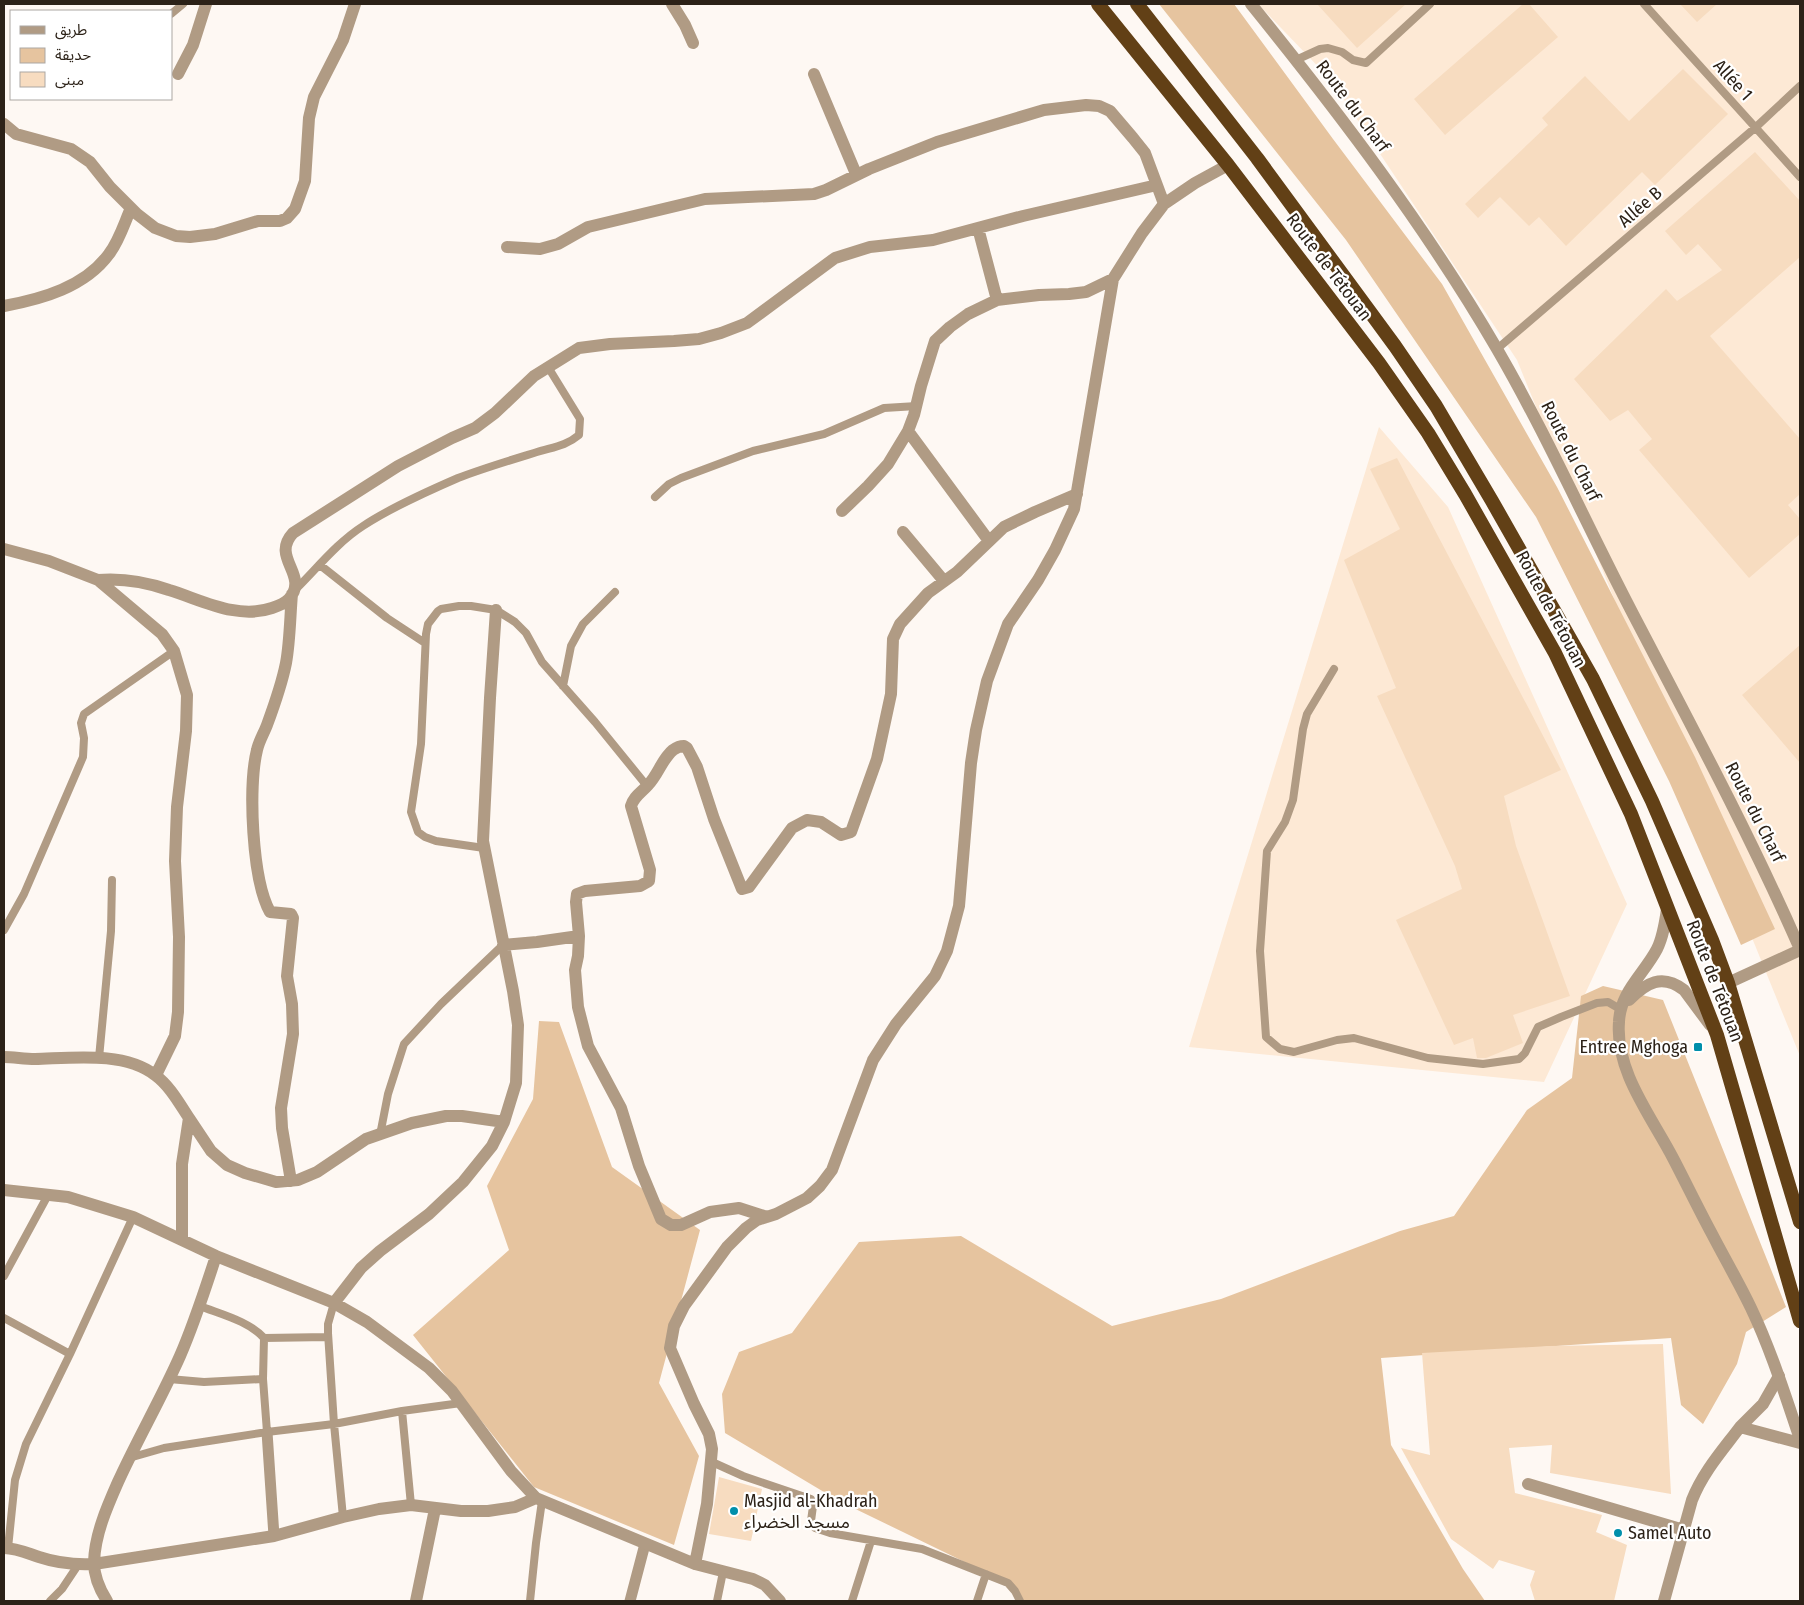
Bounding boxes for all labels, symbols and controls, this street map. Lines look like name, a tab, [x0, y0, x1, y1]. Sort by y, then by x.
legend	[10, 10, 172, 100]
text: طريق	[55, 21, 87, 40]
text: حديقة	[55, 46, 91, 64]
street label: Allée 1	[1709, 55, 1757, 105]
street label: Route du Charf	[1311, 56, 1396, 158]
text: مبنى	[55, 71, 84, 89]
street label: Allée B	[1614, 182, 1666, 232]
street label: Route de Tétouan	[1281, 209, 1377, 325]
street label: Route du Charf	[1536, 397, 1606, 506]
street label: Route de Tétouan	[1511, 547, 1591, 671]
street label: Route du Charf	[1720, 758, 1790, 867]
street label: Route de Tétouan	[1682, 917, 1748, 1045]
place label: Entree Mghoga	[1579, 1036, 1688, 1058]
marker: Entree Mghoga	[1692, 1041, 1704, 1053]
place label: Masjid al-Khadrah مسجد الخضراء	[744, 1490, 878, 1533]
marker: Masjid al-Khadrah مسجد الخضراء	[728, 1505, 740, 1517]
place label: Samel Auto	[1628, 1522, 1711, 1544]
marker: Samel Auto	[1612, 1527, 1624, 1539]

